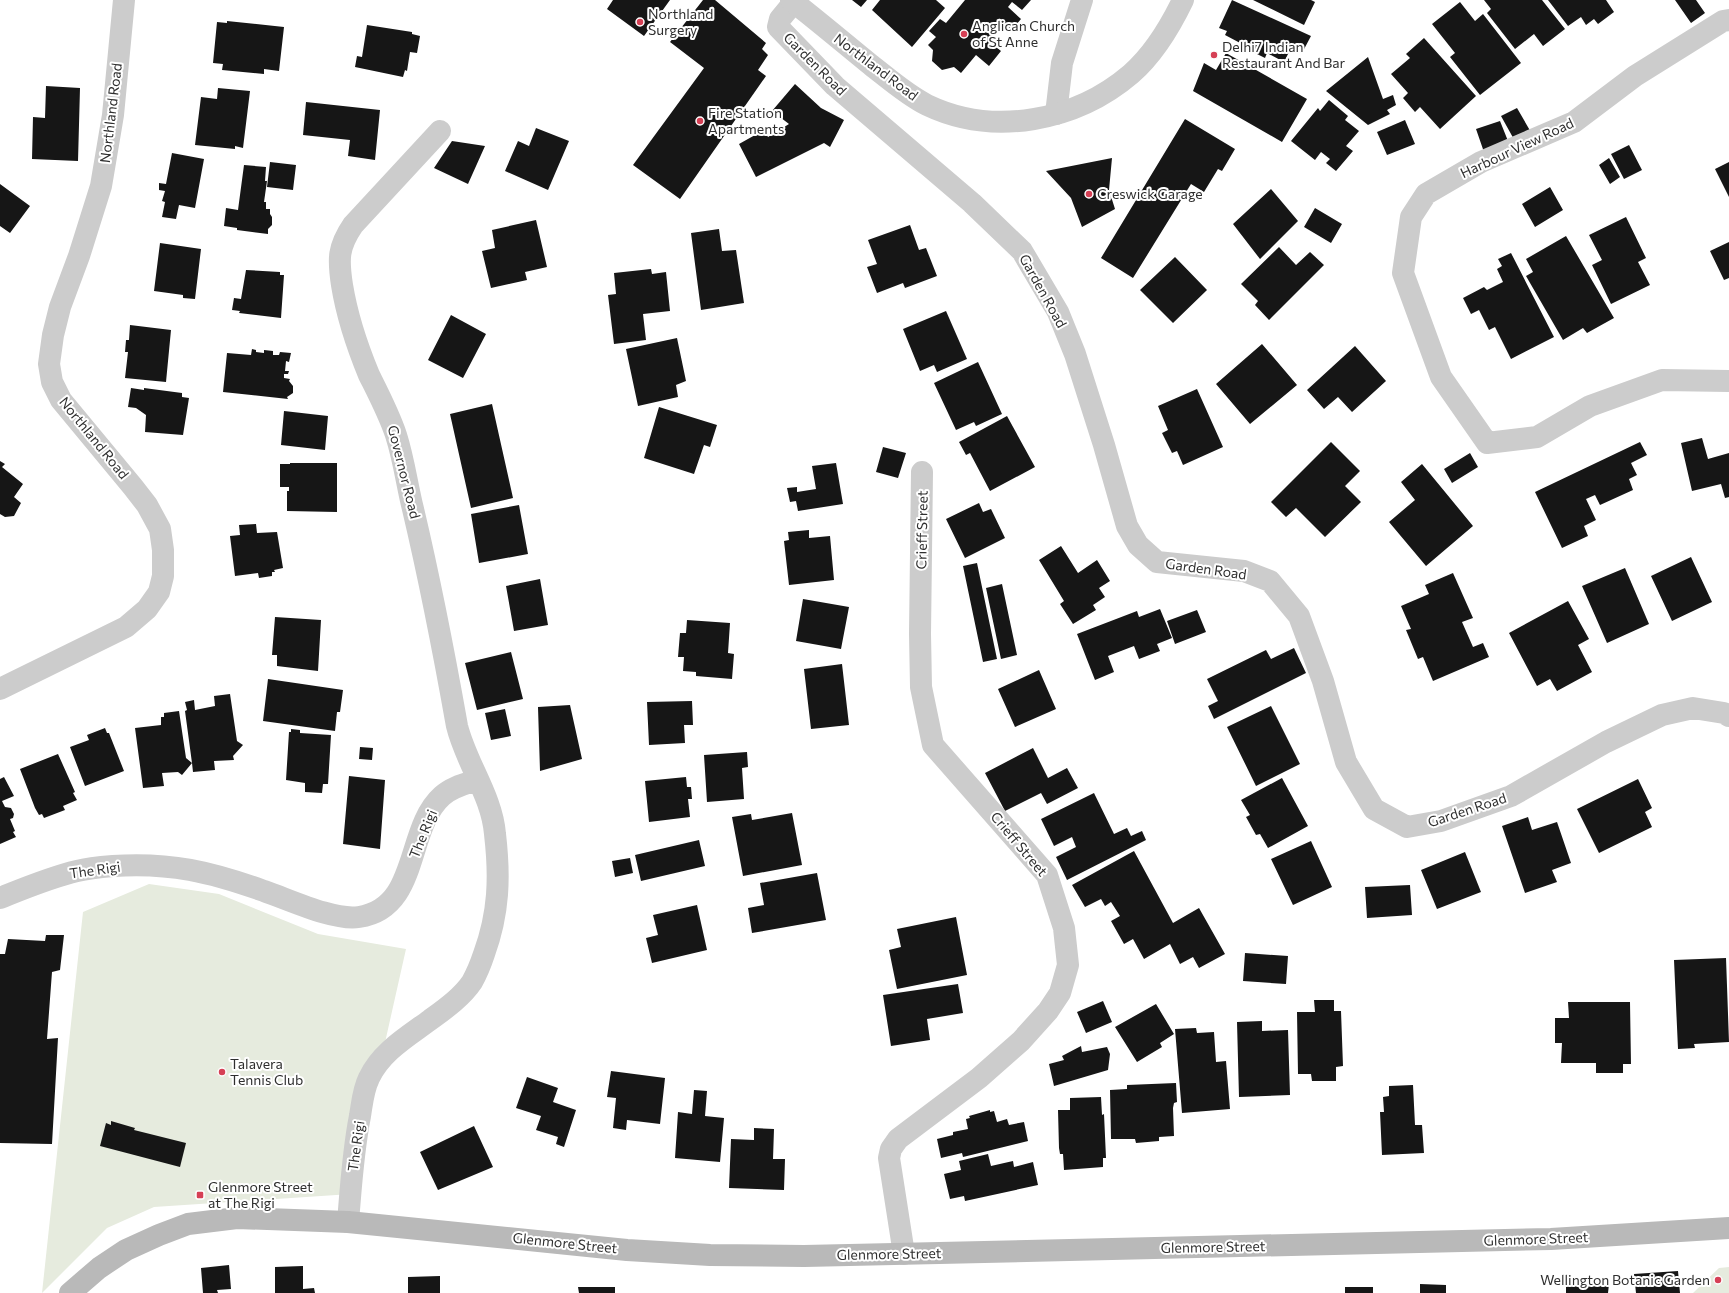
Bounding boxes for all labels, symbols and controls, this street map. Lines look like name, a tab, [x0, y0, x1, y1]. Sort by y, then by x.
place label: Northland Surgery	[648, 5, 713, 38]
marker: Northland Surgery	[635, 17, 645, 27]
place label: Anglican Church of St Anne	[972, 17, 1075, 50]
street label: Garden Road	[780, 29, 850, 99]
marker: Anglican Church of St Anne	[959, 29, 969, 39]
street label: Northland Road	[831, 30, 922, 104]
place label: Delhi7 Indian Restaurant And Bar	[1222, 38, 1346, 71]
marker: Delhi7 Indian Restaurant And Bar	[1209, 50, 1219, 60]
street label: Northland Road	[96, 62, 125, 164]
place label: Fire Station Apartments	[708, 104, 784, 137]
street label: Harbour View Road	[1457, 114, 1576, 181]
marker: Fire Station Apartments	[695, 116, 705, 126]
place label: Creswick Garage	[1097, 185, 1203, 202]
marker: Creswick Garage	[1084, 189, 1094, 199]
street label: Garden Road	[1016, 251, 1071, 331]
street label: Northland Road	[56, 393, 133, 482]
street label: Governor Road	[385, 423, 424, 520]
street label: Crieff Street	[912, 490, 931, 570]
street label: Garden Road	[1164, 554, 1248, 583]
street label: Garden Road	[1425, 789, 1508, 830]
street label: The Rigi	[405, 807, 440, 861]
street label: Crieff Street	[987, 808, 1051, 880]
street label: The Rigi	[68, 858, 121, 881]
place label: Talavera Tennis Club	[230, 1055, 303, 1088]
marker: Talavera Tennis Club	[217, 1067, 227, 1077]
street label: The Rigi	[344, 1119, 367, 1172]
place label: Glenmore Street at The Rigi	[208, 1178, 313, 1211]
marker: Glenmore Street at The Rigi	[195, 1190, 205, 1200]
street label: Glenmore Street	[1483, 1228, 1589, 1249]
street label: Glenmore Street	[512, 1229, 618, 1256]
street label: Glenmore Street	[1160, 1237, 1266, 1256]
street label: Glenmore Street	[836, 1244, 942, 1263]
place label: Wellington Botanic Garden	[1540, 1271, 1710, 1288]
marker: Wellington Botanic Garden	[1713, 1275, 1723, 1285]

